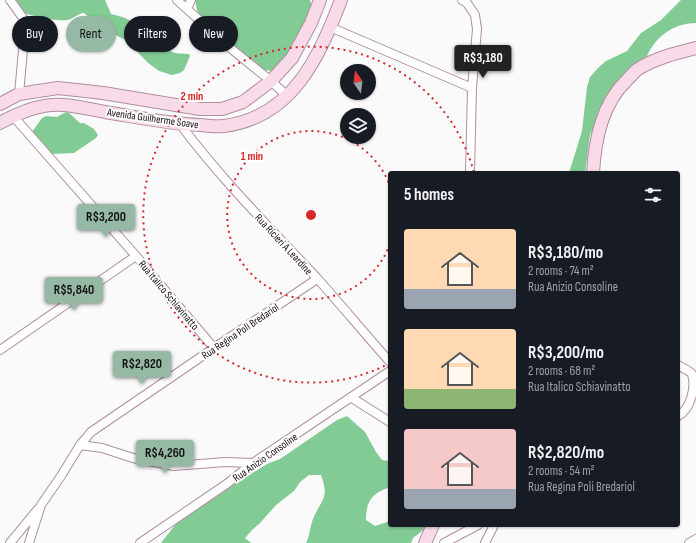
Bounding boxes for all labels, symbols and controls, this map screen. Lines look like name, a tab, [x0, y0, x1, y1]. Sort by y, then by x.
chip: Buy	[12, 16, 58, 52]
chip: Rent	[66, 16, 116, 52]
chip: Filters	[124, 16, 181, 52]
chip: New	[189, 16, 238, 52]
pin: R$3,180	[446, 45, 520, 79]
text: R$3,180	[463, 50, 503, 66]
north arrow	[340, 64, 376, 100]
map controls	[340, 64, 376, 144]
text: 2 min	[181, 89, 203, 104]
street label: Avenida Guilherme Soave	[105, 106, 200, 131]
button: layers	[340, 108, 376, 144]
text: 1 min	[241, 149, 263, 164]
icon: filters	[642, 184, 664, 206]
text: 5 homes	[404, 185, 454, 205]
pin: R$3,200	[69, 204, 143, 238]
centre of rings	[304, 208, 318, 222]
text: R$3,200	[86, 209, 126, 225]
street label: Rua Ricieri A Leardine	[252, 211, 315, 277]
text: R$3,180/mo	[528, 243, 603, 263]
icon: home	[436, 245, 484, 293]
street label: Rua Italico Schiavinatto	[136, 258, 202, 333]
text: 2 rooms · 74 m²	[528, 263, 594, 279]
pin: R$5,840	[37, 277, 111, 311]
text: Rua Anizio Consoline	[528, 279, 618, 295]
text: R$5,840	[54, 282, 94, 298]
street label: Rua Regina Poli Bredariol	[199, 301, 281, 362]
text: R$3,200/mo	[528, 343, 604, 363]
icon: home	[436, 345, 484, 393]
pin: R$2,820	[105, 351, 179, 385]
text: R$2,820	[122, 356, 162, 372]
text: 2 rooms · 68 m²	[528, 363, 595, 379]
text: Rua Italico Schiavinatto	[528, 379, 631, 395]
street label: Rua Anizio Consoline	[230, 430, 300, 485]
pin: R$4,260	[128, 440, 202, 474]
text: R$2,820/mo	[528, 443, 604, 463]
text: R$4,260	[145, 445, 185, 461]
icon: home	[436, 445, 484, 493]
text: 2 rooms · 54 m²	[528, 463, 595, 479]
text: Rua Regina Poli Bredariol	[528, 479, 635, 495]

